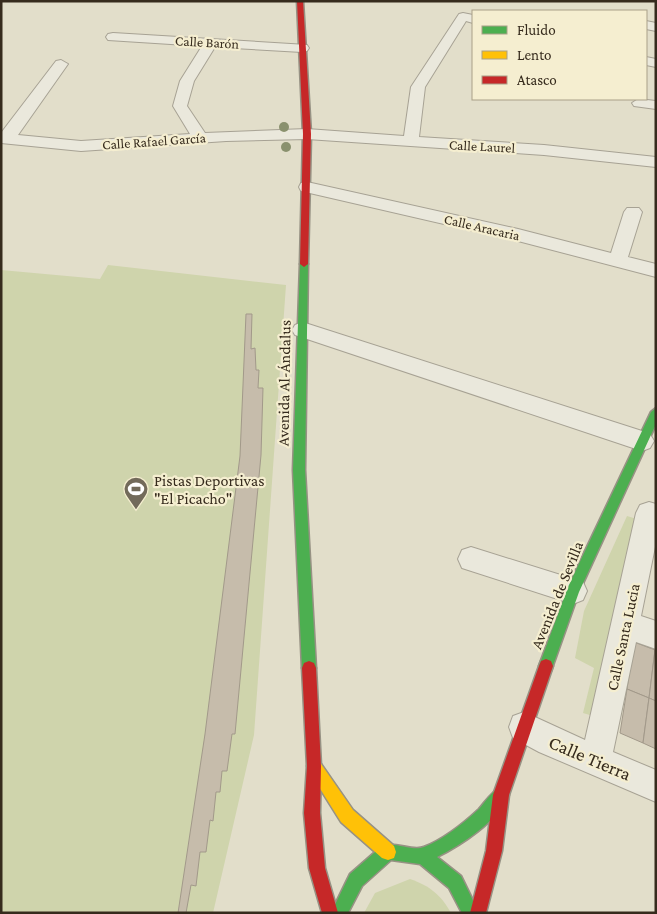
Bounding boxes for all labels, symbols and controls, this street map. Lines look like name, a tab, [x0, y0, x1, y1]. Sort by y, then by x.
legend	[472, 10, 647, 100]
text: Fluido	[517, 22, 556, 38]
street label: Calle Barón	[175, 32, 240, 52]
text: Lento	[517, 47, 551, 63]
text: Atasco	[517, 72, 557, 88]
street label: Calle Rafael García	[102, 129, 207, 153]
street label: Calle Laurel	[449, 136, 516, 156]
street label: Calle Aracaria	[443, 211, 522, 244]
street label: Avenida Al-Ándalus	[274, 320, 294, 446]
place label: Pistas Deportivas "El Picacho"	[154, 472, 265, 507]
sports icon: Pistas Deportivas "El Picacho"	[123, 476, 149, 510]
street label: Avenida de Sevilla	[528, 538, 587, 651]
street label: Calle Santa Lucia	[603, 581, 643, 692]
street label: Calle Tierra	[546, 731, 635, 785]

